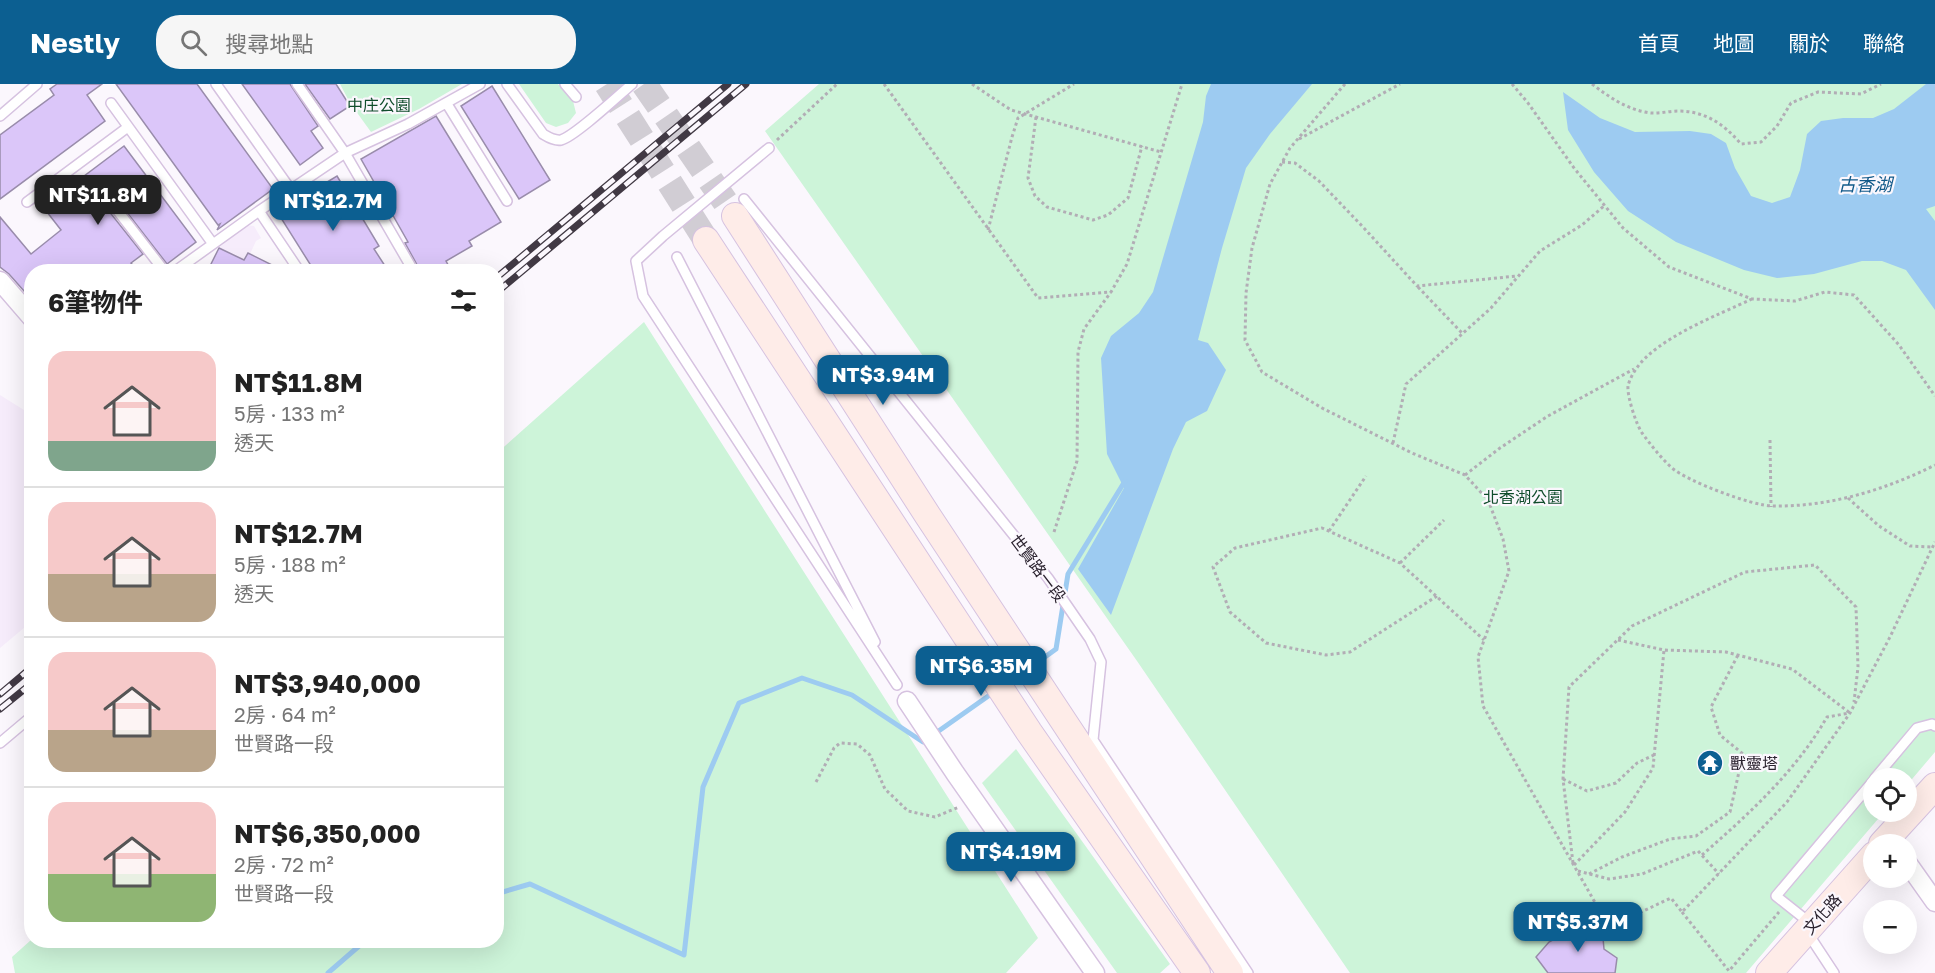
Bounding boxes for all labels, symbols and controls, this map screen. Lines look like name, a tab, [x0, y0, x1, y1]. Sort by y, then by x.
search box	[156, 15, 576, 69]
text: Nestly	[30, 26, 120, 59]
icon: search	[177, 26, 210, 59]
text: 搜尋地點	[225, 30, 313, 57]
text: 首頁	[1638, 30, 1680, 56]
text: 地圖	[1713, 30, 1755, 56]
text: 關於	[1788, 30, 1830, 56]
text: 聯絡	[1863, 30, 1905, 56]
park label: 中庄公園	[347, 95, 411, 115]
water label: 古香湖	[1838, 173, 1895, 195]
pin: NT$11.8M	[36, 175, 160, 226]
pin: NT$12.7M	[271, 181, 395, 232]
text: NT$11.8M	[48, 182, 148, 206]
text: NT$12.7M	[283, 188, 383, 212]
icon: filters	[447, 284, 480, 317]
text: 6筆物件	[48, 287, 143, 318]
pin: NT$3.94M	[821, 355, 945, 406]
text: NT$3.94M	[831, 362, 935, 386]
text: NT$11.8M	[234, 367, 363, 398]
icon: home	[96, 375, 168, 447]
text: 5房 · 133 m²	[234, 401, 345, 425]
text: 透天	[234, 430, 274, 454]
park label: 北香湖公園	[1483, 487, 1563, 507]
text: NT$12.7M	[234, 518, 363, 549]
icon: home	[96, 526, 168, 598]
street label: 世賢路一段	[1006, 530, 1070, 606]
text: 5房 · 188 m²	[234, 552, 346, 576]
text: 透天	[234, 581, 274, 605]
pin: NT$6.35M	[919, 646, 1043, 697]
text: NT$6.35M	[930, 653, 1032, 677]
text: NT$3,940,000	[234, 668, 421, 699]
icon: home	[96, 676, 168, 748]
text: 2房 · 64 m²	[234, 702, 336, 726]
text: 世賢路一段	[234, 731, 334, 755]
temple icon: 獸靈塔	[1695, 748, 1725, 778]
place label: 獸靈塔	[1730, 753, 1778, 773]
map controls	[1863, 768, 1917, 954]
button: locate	[1863, 768, 1917, 822]
text: NT$6,350,000	[234, 818, 421, 849]
icon: home	[96, 826, 168, 898]
pin: NT$4.19M	[949, 832, 1073, 883]
button: +	[1863, 834, 1917, 888]
text: NT$4.19M	[960, 839, 1062, 863]
text: 2房 · 72 m²	[234, 852, 334, 876]
text: 世賢路一段	[234, 881, 334, 905]
street label: 文化路	[1799, 889, 1845, 939]
button: −	[1863, 900, 1917, 954]
pin: NT$5.37M	[1516, 902, 1640, 953]
text: NT$5.37M	[1527, 909, 1629, 933]

